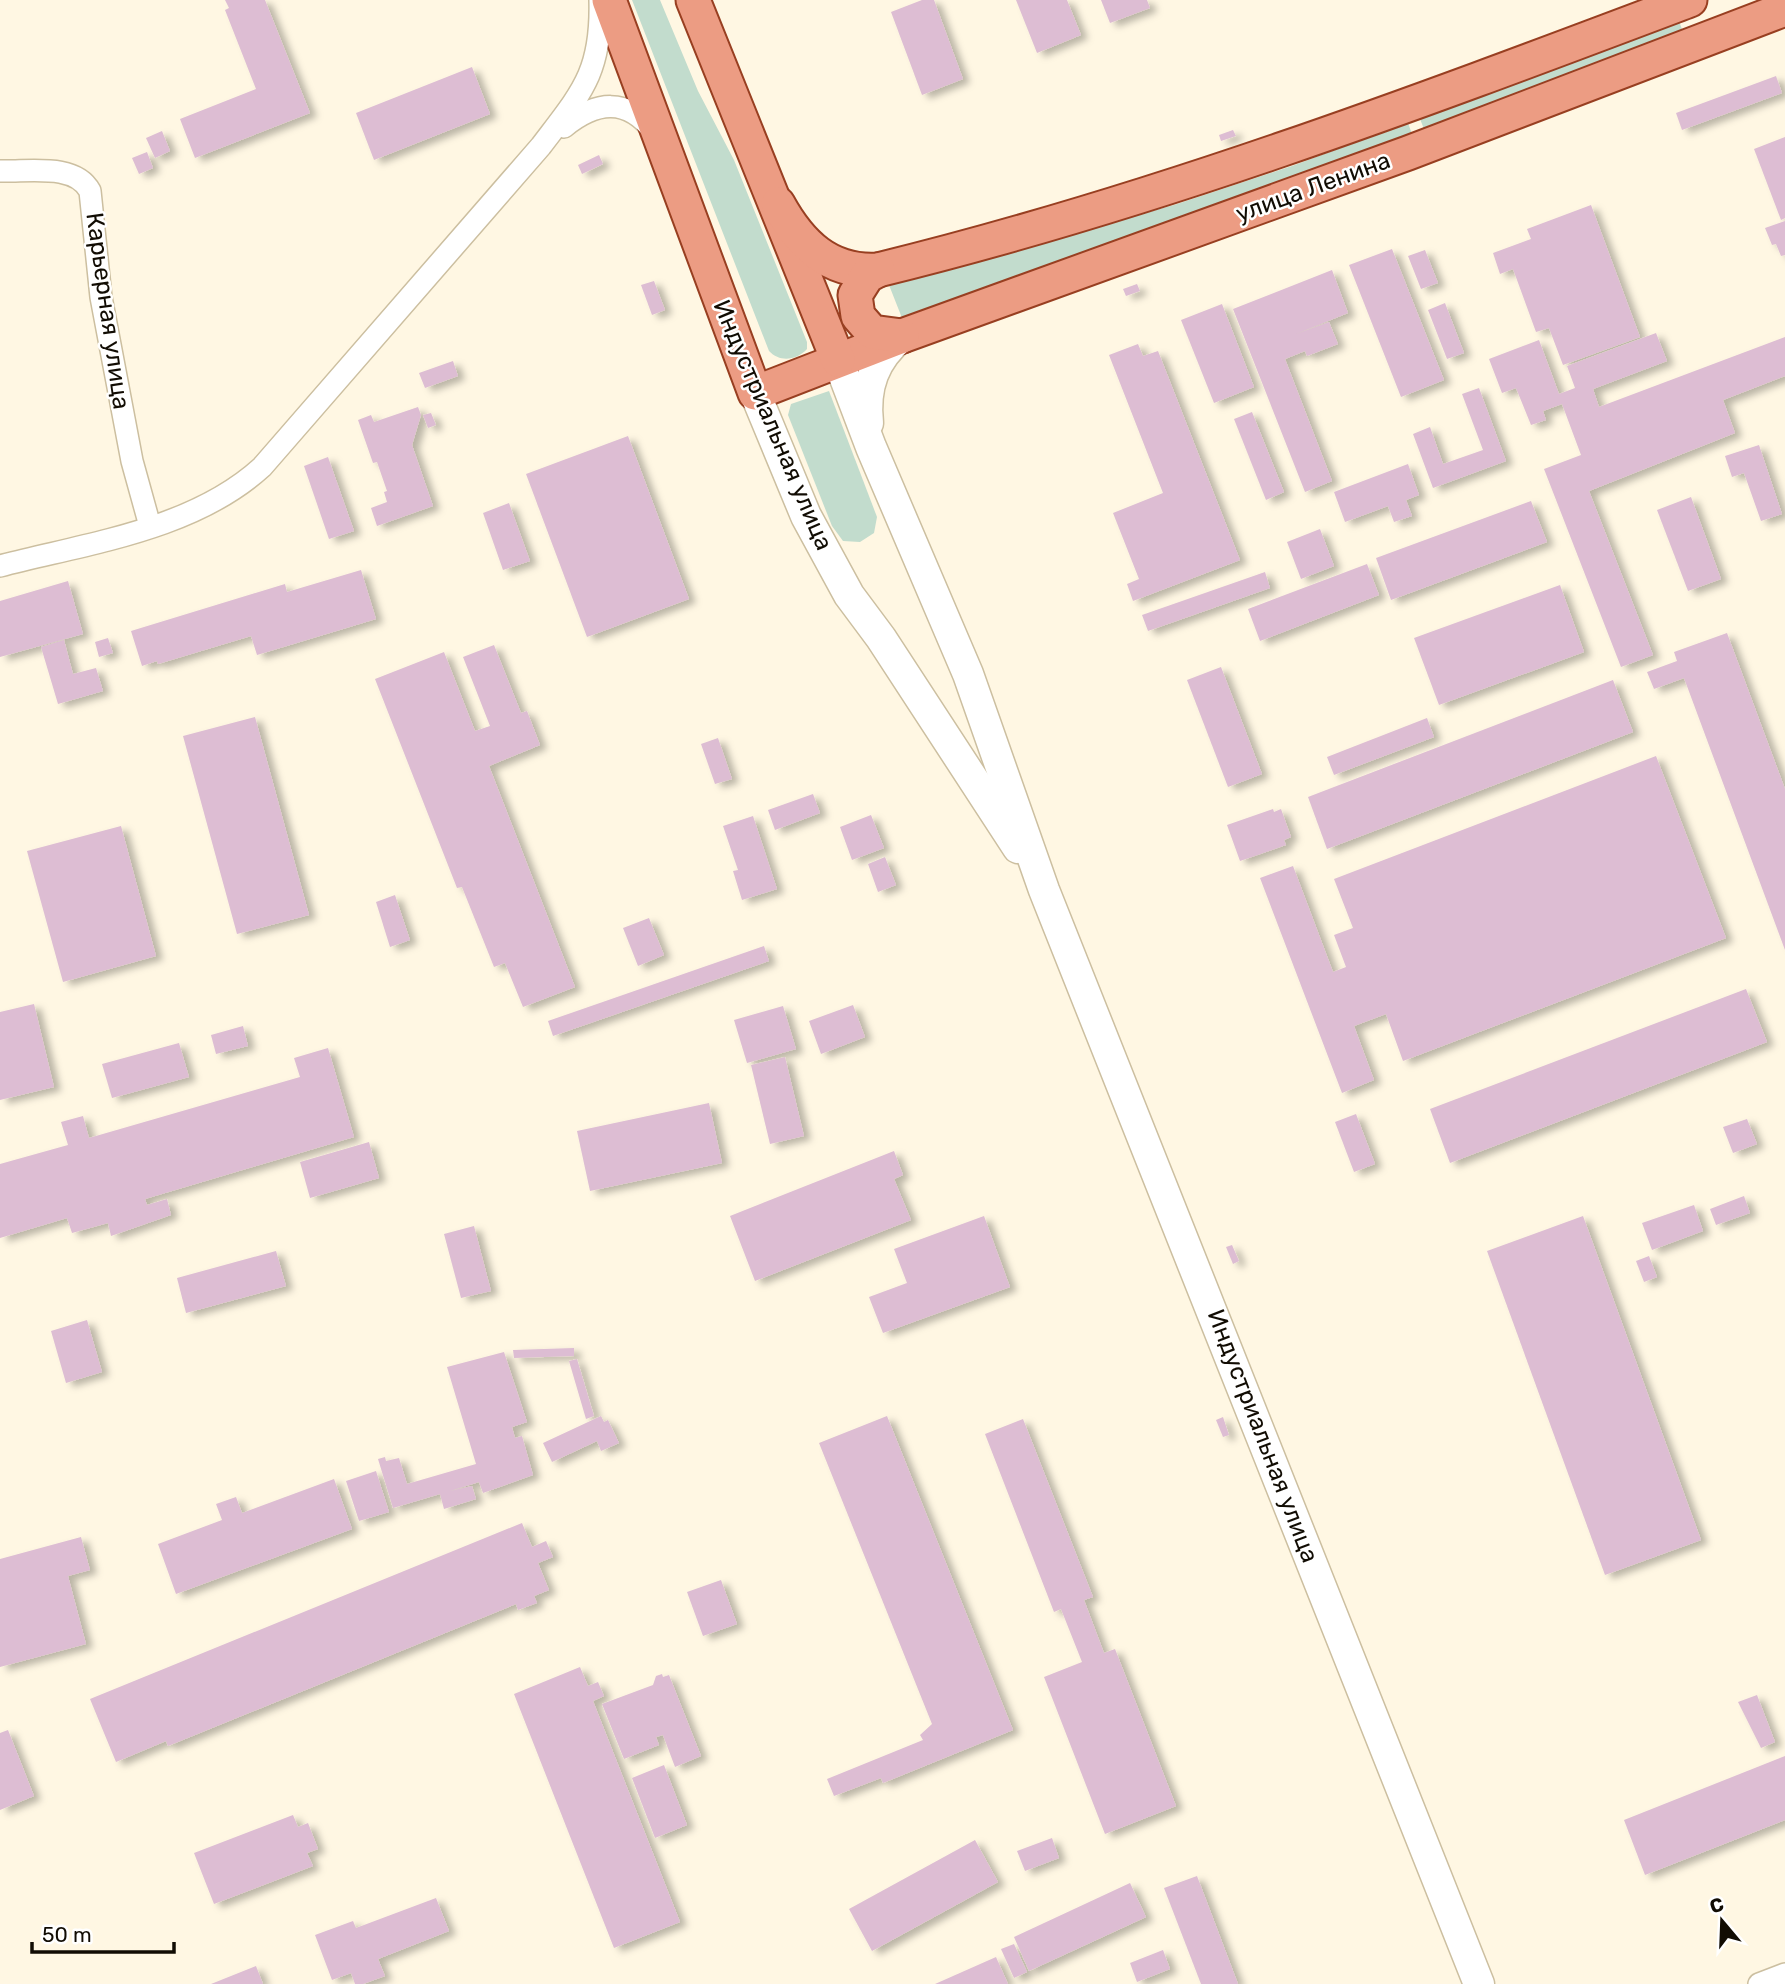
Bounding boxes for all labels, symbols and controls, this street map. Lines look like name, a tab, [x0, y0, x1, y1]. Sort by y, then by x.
street label: улица Ленина	[1232, 146, 1394, 228]
street label: Карьерная улица	[80, 211, 136, 411]
street label: Индустриальная улица	[708, 296, 838, 554]
street label: Индустриальная улица	[1202, 1305, 1324, 1567]
north arrow	[1687, 1886, 1757, 1956]
text: С	[1707, 1892, 1727, 1918]
scale bar	[32, 1910, 173, 1954]
text: 50 m	[42, 1922, 92, 1947]

